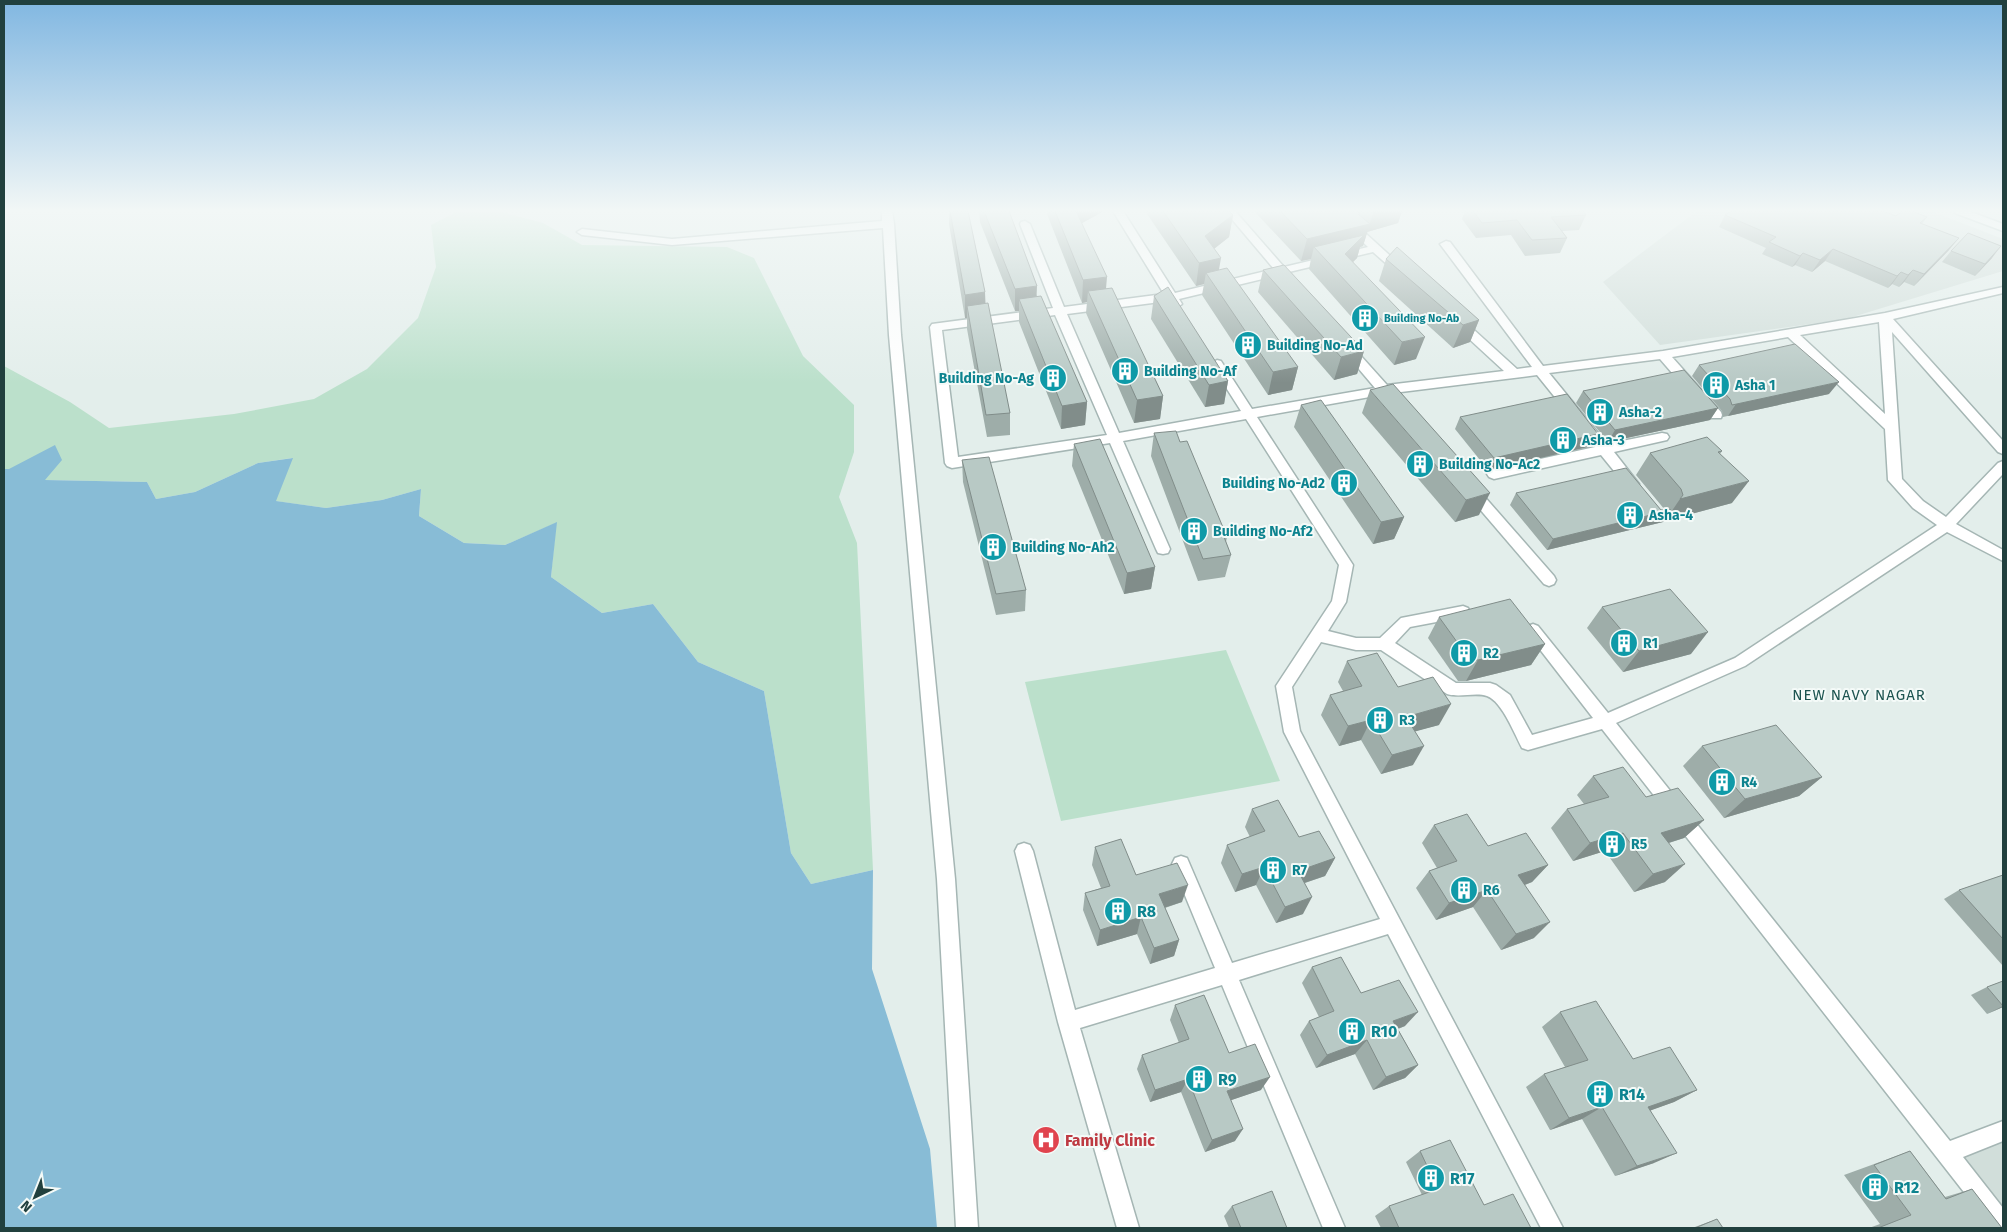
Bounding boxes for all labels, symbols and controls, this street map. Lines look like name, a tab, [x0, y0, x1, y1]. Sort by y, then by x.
building icon: Building No-Ab	[1350, 303, 1380, 333]
place label: Building No-Ab	[1384, 312, 1460, 325]
building icon: Building No-Ad	[1233, 330, 1263, 360]
place label: Building No-Ad	[1267, 337, 1363, 354]
building icon: Building No-Af	[1110, 356, 1140, 386]
building icon: Building No-Ag	[1038, 363, 1068, 393]
place label: Building No-Af	[1144, 363, 1238, 380]
place label: Building No-Ag	[939, 370, 1034, 387]
building icon: Asha 1	[1701, 370, 1731, 400]
place label: Asha 1	[1734, 377, 1776, 394]
building icon: Asha-2	[1585, 397, 1615, 427]
place label: Asha-2	[1618, 404, 1662, 421]
building icon: Asha-3	[1548, 425, 1578, 455]
place label: Asha-3	[1581, 432, 1625, 449]
building icon: Building No-Ac2	[1405, 449, 1435, 479]
place label: Building No-Ac2	[1439, 456, 1540, 473]
building icon: Building No-Ad2	[1329, 468, 1359, 498]
place label: Building No-Ad2	[1222, 475, 1325, 492]
building icon: Asha-4	[1615, 500, 1645, 530]
place label: Asha-4	[1648, 507, 1693, 524]
building icon: Building No-Af2	[1179, 516, 1209, 546]
place label: Building No-Af2	[1213, 523, 1313, 540]
building icon: Building No-Ah2	[978, 532, 1008, 562]
place label: Building No-Ah2	[1012, 539, 1115, 556]
building icon: R1	[1609, 628, 1639, 658]
place label: R1	[1643, 635, 1658, 652]
building icon: R2	[1449, 638, 1479, 668]
place label: R2	[1483, 645, 1499, 662]
district label: NEW NAVY NAGAR	[1792, 686, 1926, 704]
building icon: R3	[1365, 705, 1395, 735]
place label: R3	[1399, 712, 1415, 729]
building icon: R4	[1707, 767, 1737, 797]
place label: R4	[1741, 774, 1757, 791]
building icon: R5	[1597, 829, 1627, 859]
place label: R5	[1631, 836, 1648, 853]
building icon: R7	[1258, 855, 1288, 885]
place label: R7	[1292, 862, 1307, 879]
building icon: R6	[1449, 875, 1479, 905]
place label: R6	[1483, 882, 1500, 899]
building icon: R8	[1103, 896, 1133, 926]
place label: R8	[1137, 902, 1156, 921]
building icon: R10	[1337, 1016, 1367, 1046]
place label: R10	[1371, 1022, 1397, 1041]
building icon: R9	[1184, 1064, 1214, 1094]
place label: R9	[1218, 1070, 1237, 1089]
building icon: R14	[1585, 1079, 1615, 1109]
place label: R14	[1619, 1085, 1645, 1104]
hospital icon: Family Clinic	[1031, 1125, 1061, 1155]
place label: Family Clinic	[1065, 1131, 1155, 1150]
building icon: R17	[1416, 1163, 1446, 1193]
place label: R17	[1450, 1169, 1475, 1188]
north arrow	[10, 1172, 60, 1222]
building icon: R12	[1860, 1172, 1890, 1202]
place label: R12	[1894, 1178, 1919, 1197]
text: N	[17, 1197, 36, 1216]

